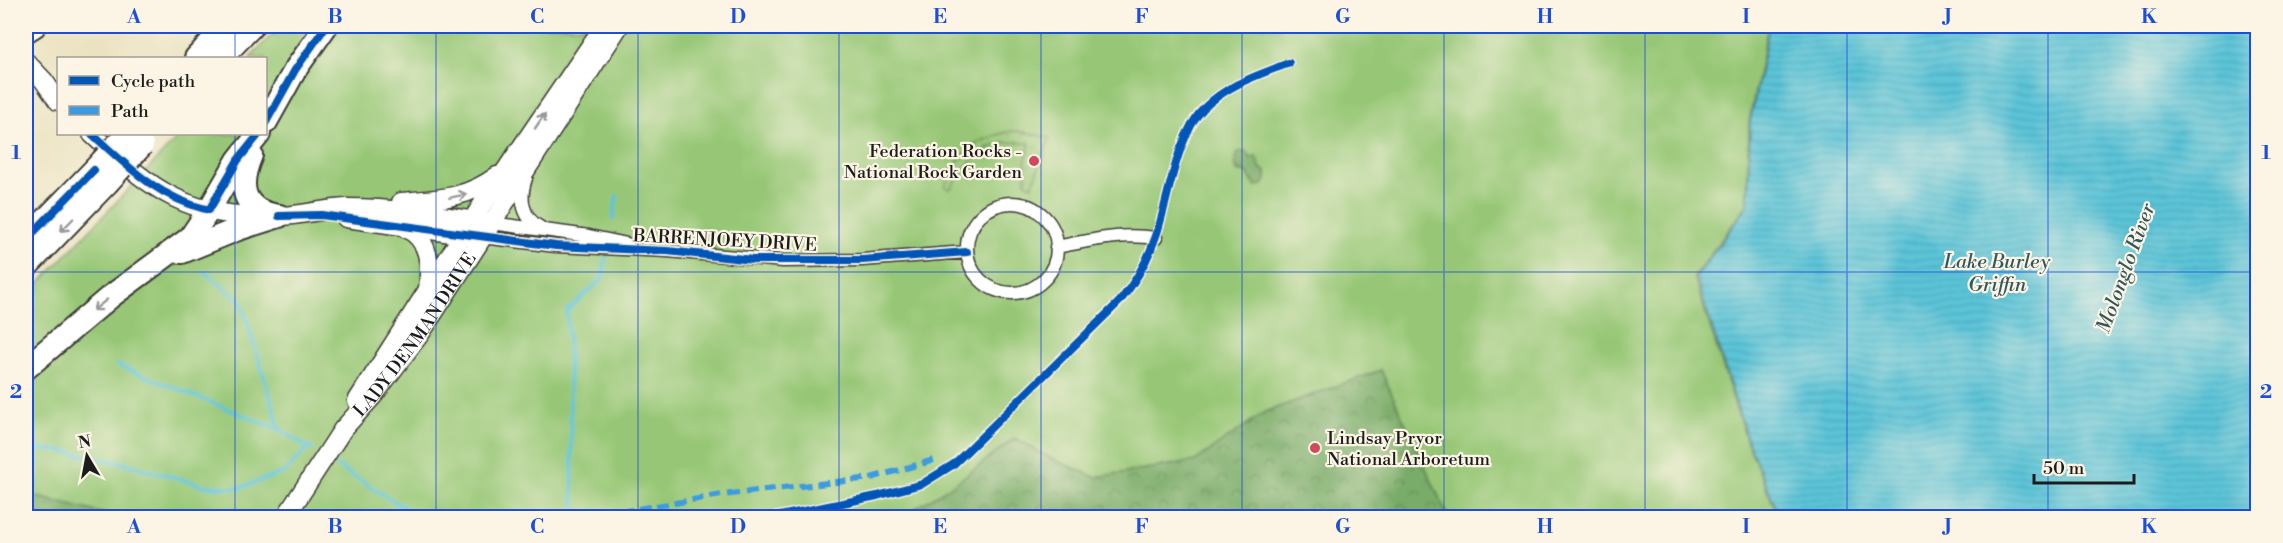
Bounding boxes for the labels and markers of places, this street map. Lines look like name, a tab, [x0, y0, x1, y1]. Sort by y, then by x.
place label: Federation Rocks - National Rock Garden	[844, 140, 1022, 184]
marker: Federation Rocks - National Rock Garden	[1027, 154, 1041, 168]
place label: Lindsay Pryor National Arboretum	[1327, 427, 1490, 471]
marker: Lindsay Pryor National Arboretum	[1308, 441, 1322, 455]

